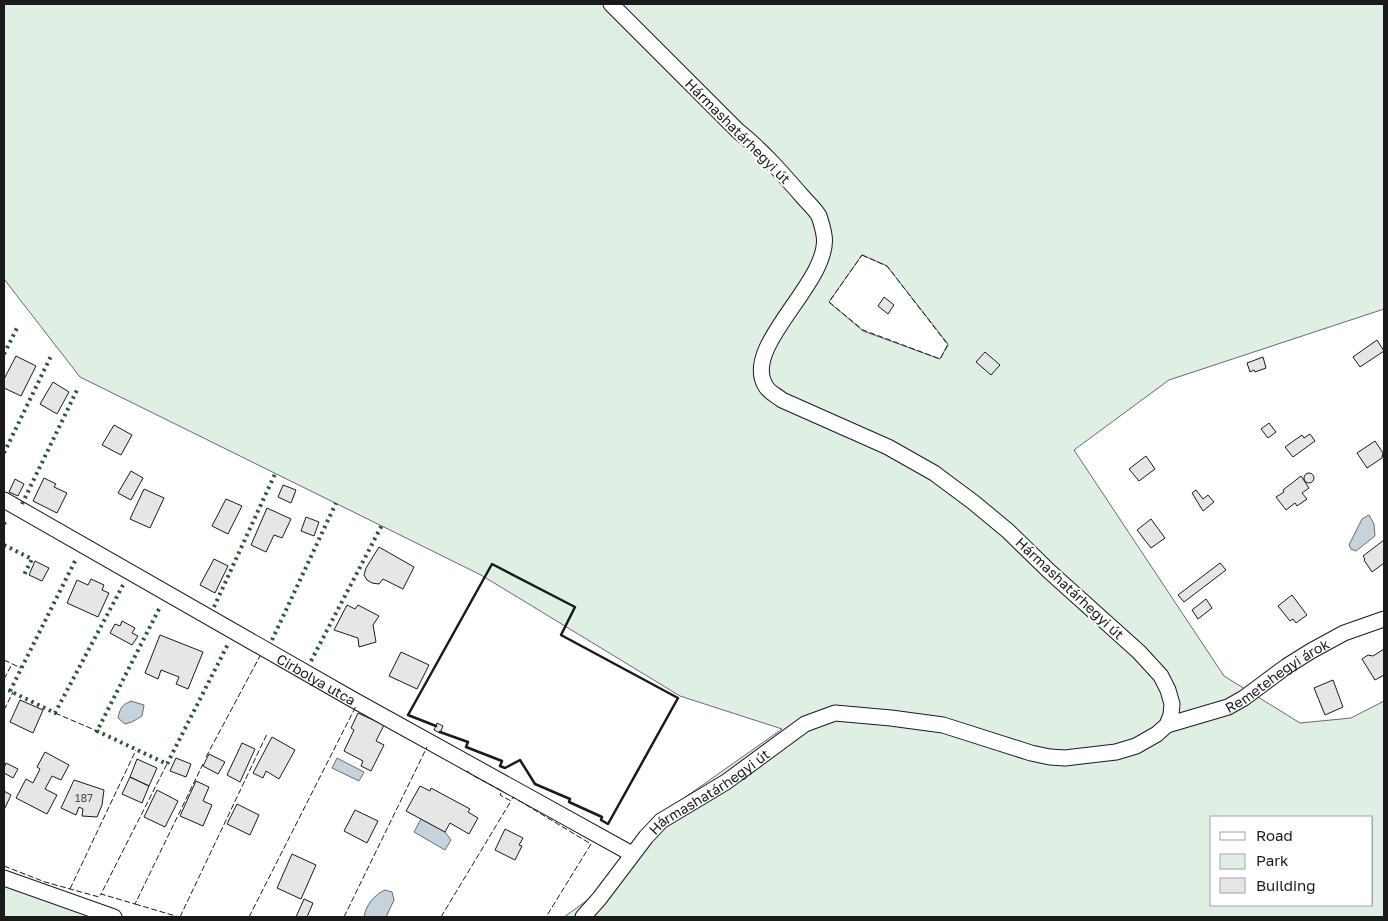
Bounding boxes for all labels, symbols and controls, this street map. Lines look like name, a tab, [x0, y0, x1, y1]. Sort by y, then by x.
street label: Hármashatárhegyi út	[682, 75, 794, 187]
street label: Hármashatárhegyi út	[1012, 534, 1128, 642]
street label: Remetehegyi árok	[1222, 634, 1332, 716]
street label: Cirbolya utca	[274, 649, 359, 708]
street label: Hármashatárhegyi út	[645, 745, 772, 838]
house number: 187	[75, 791, 93, 804]
legend	[1210, 816, 1373, 906]
text: Road	[1256, 826, 1293, 844]
text: Park	[1256, 851, 1289, 869]
text: Building	[1256, 876, 1316, 894]

